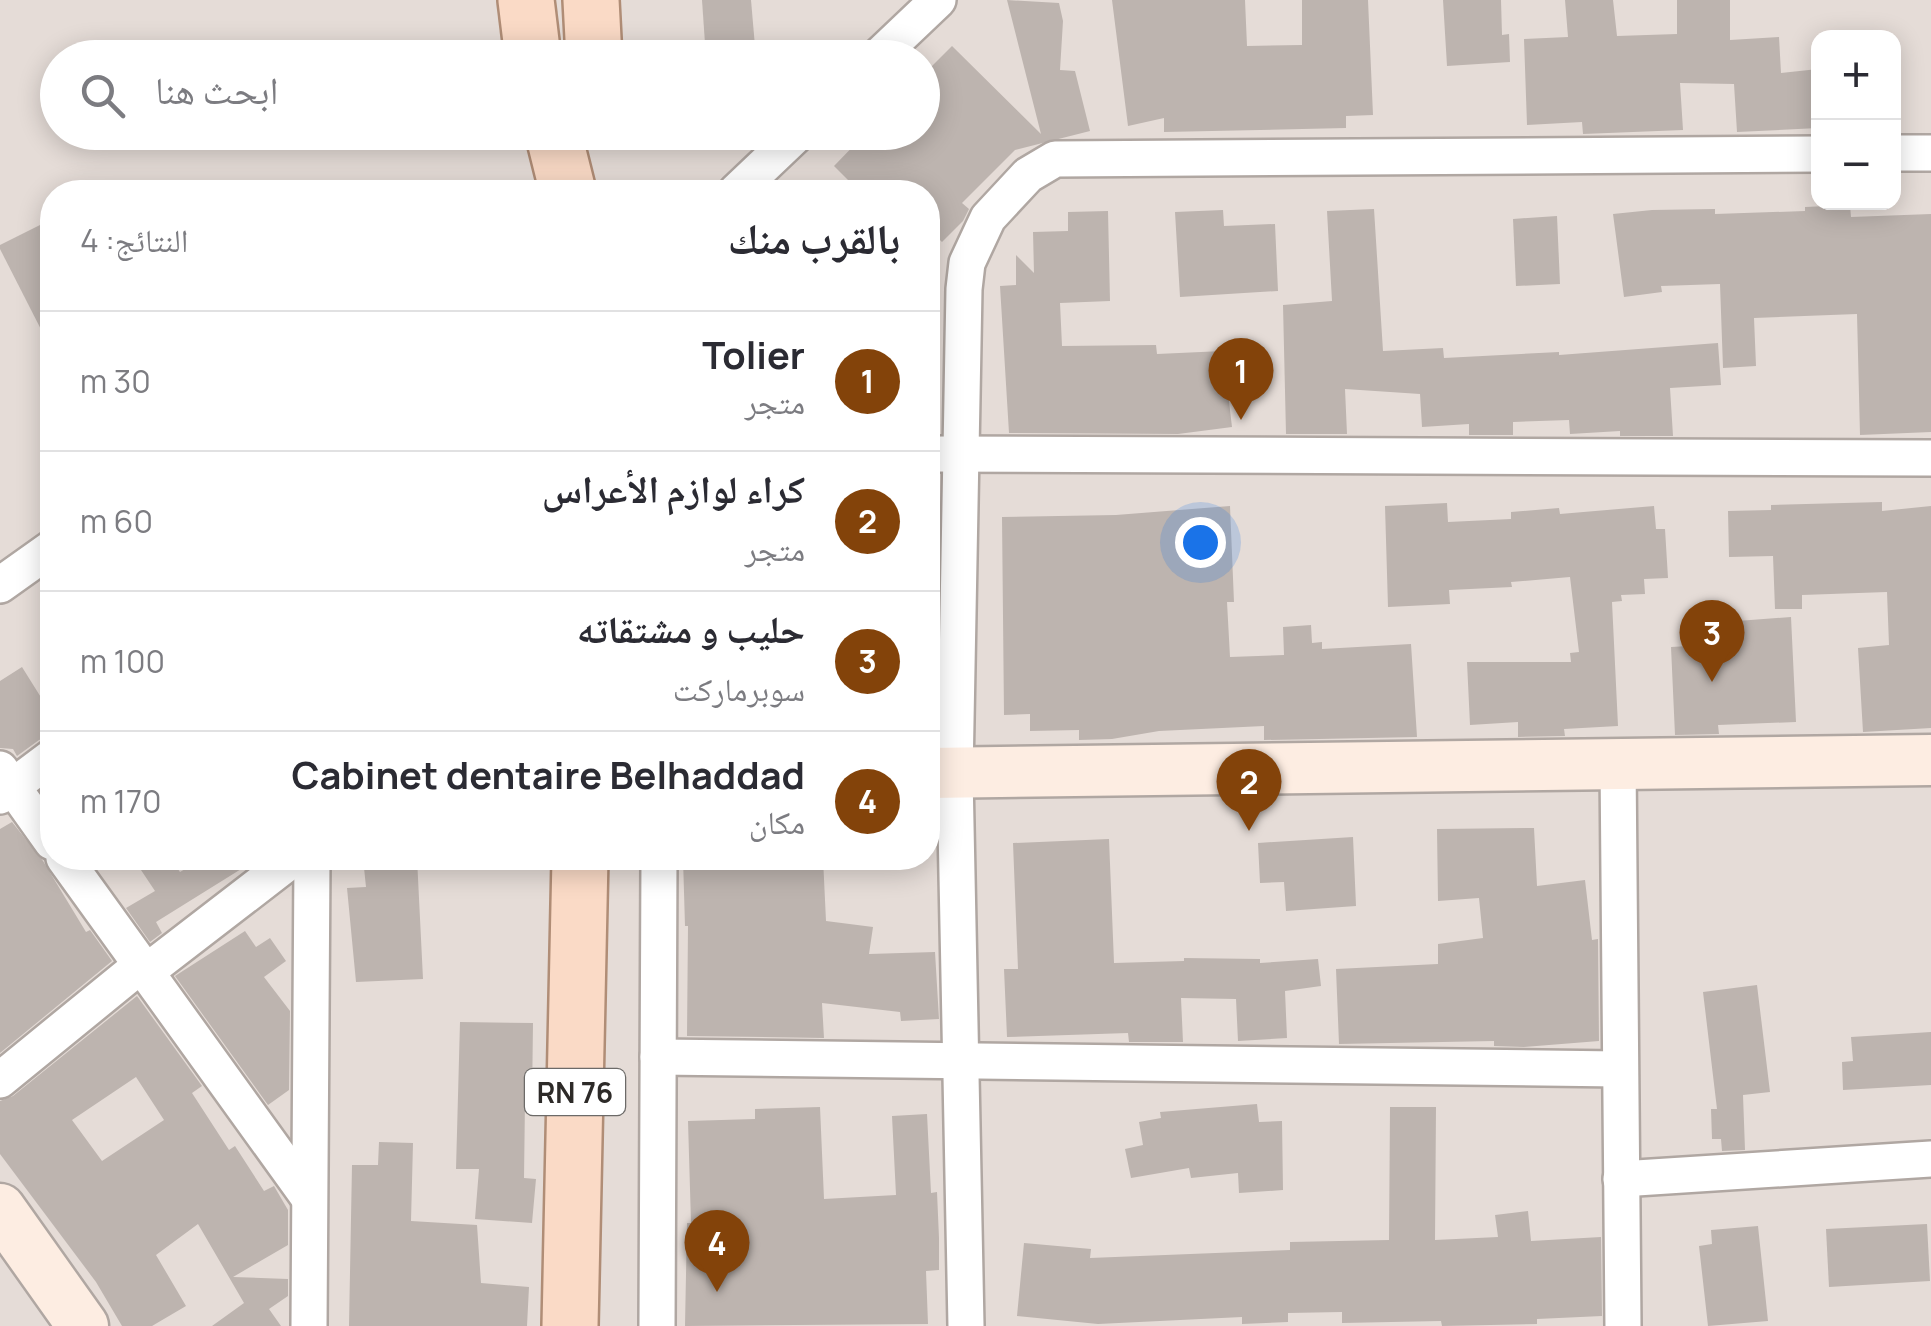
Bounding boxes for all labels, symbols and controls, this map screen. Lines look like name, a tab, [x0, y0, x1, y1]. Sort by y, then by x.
map controls	[1811, 30, 1901, 210]
button: +	[1811, 30, 1901, 120]
search box	[40, 40, 940, 150]
text: ابحث هنا	[155, 63, 278, 115]
icon: search	[75, 68, 130, 123]
button: −	[1811, 120, 1901, 210]
text: بالقرب منك	[728, 209, 900, 267]
text: النتائج: 4	[80, 218, 188, 262]
text: Tolier	[702, 328, 805, 380]
pin: 1	[1208, 338, 1274, 420]
text: 30 m	[80, 359, 151, 403]
text: 1	[860, 359, 875, 403]
text: متجر	[745, 380, 805, 424]
text: كراء لوازم الأعراس	[542, 462, 805, 514]
text: 60 m	[80, 499, 153, 543]
text: 2	[858, 499, 877, 543]
your location	[1175, 517, 1226, 568]
text: متجر	[745, 527, 805, 571]
pin: 3	[1680, 600, 1744, 682]
text: حليب و مشتقاته	[577, 602, 805, 654]
text: 100 m	[80, 639, 165, 683]
text: 3	[858, 639, 877, 683]
text: سوبرماركت	[673, 667, 805, 711]
text: Cabinet dentaire Belhaddad	[291, 748, 805, 800]
pin: 2	[1216, 748, 1282, 831]
text: 170 m	[80, 779, 162, 823]
text: 4	[858, 779, 877, 823]
text: مكان	[749, 800, 805, 844]
road number: RN 76	[525, 1069, 625, 1115]
pin: 4	[684, 1210, 750, 1292]

